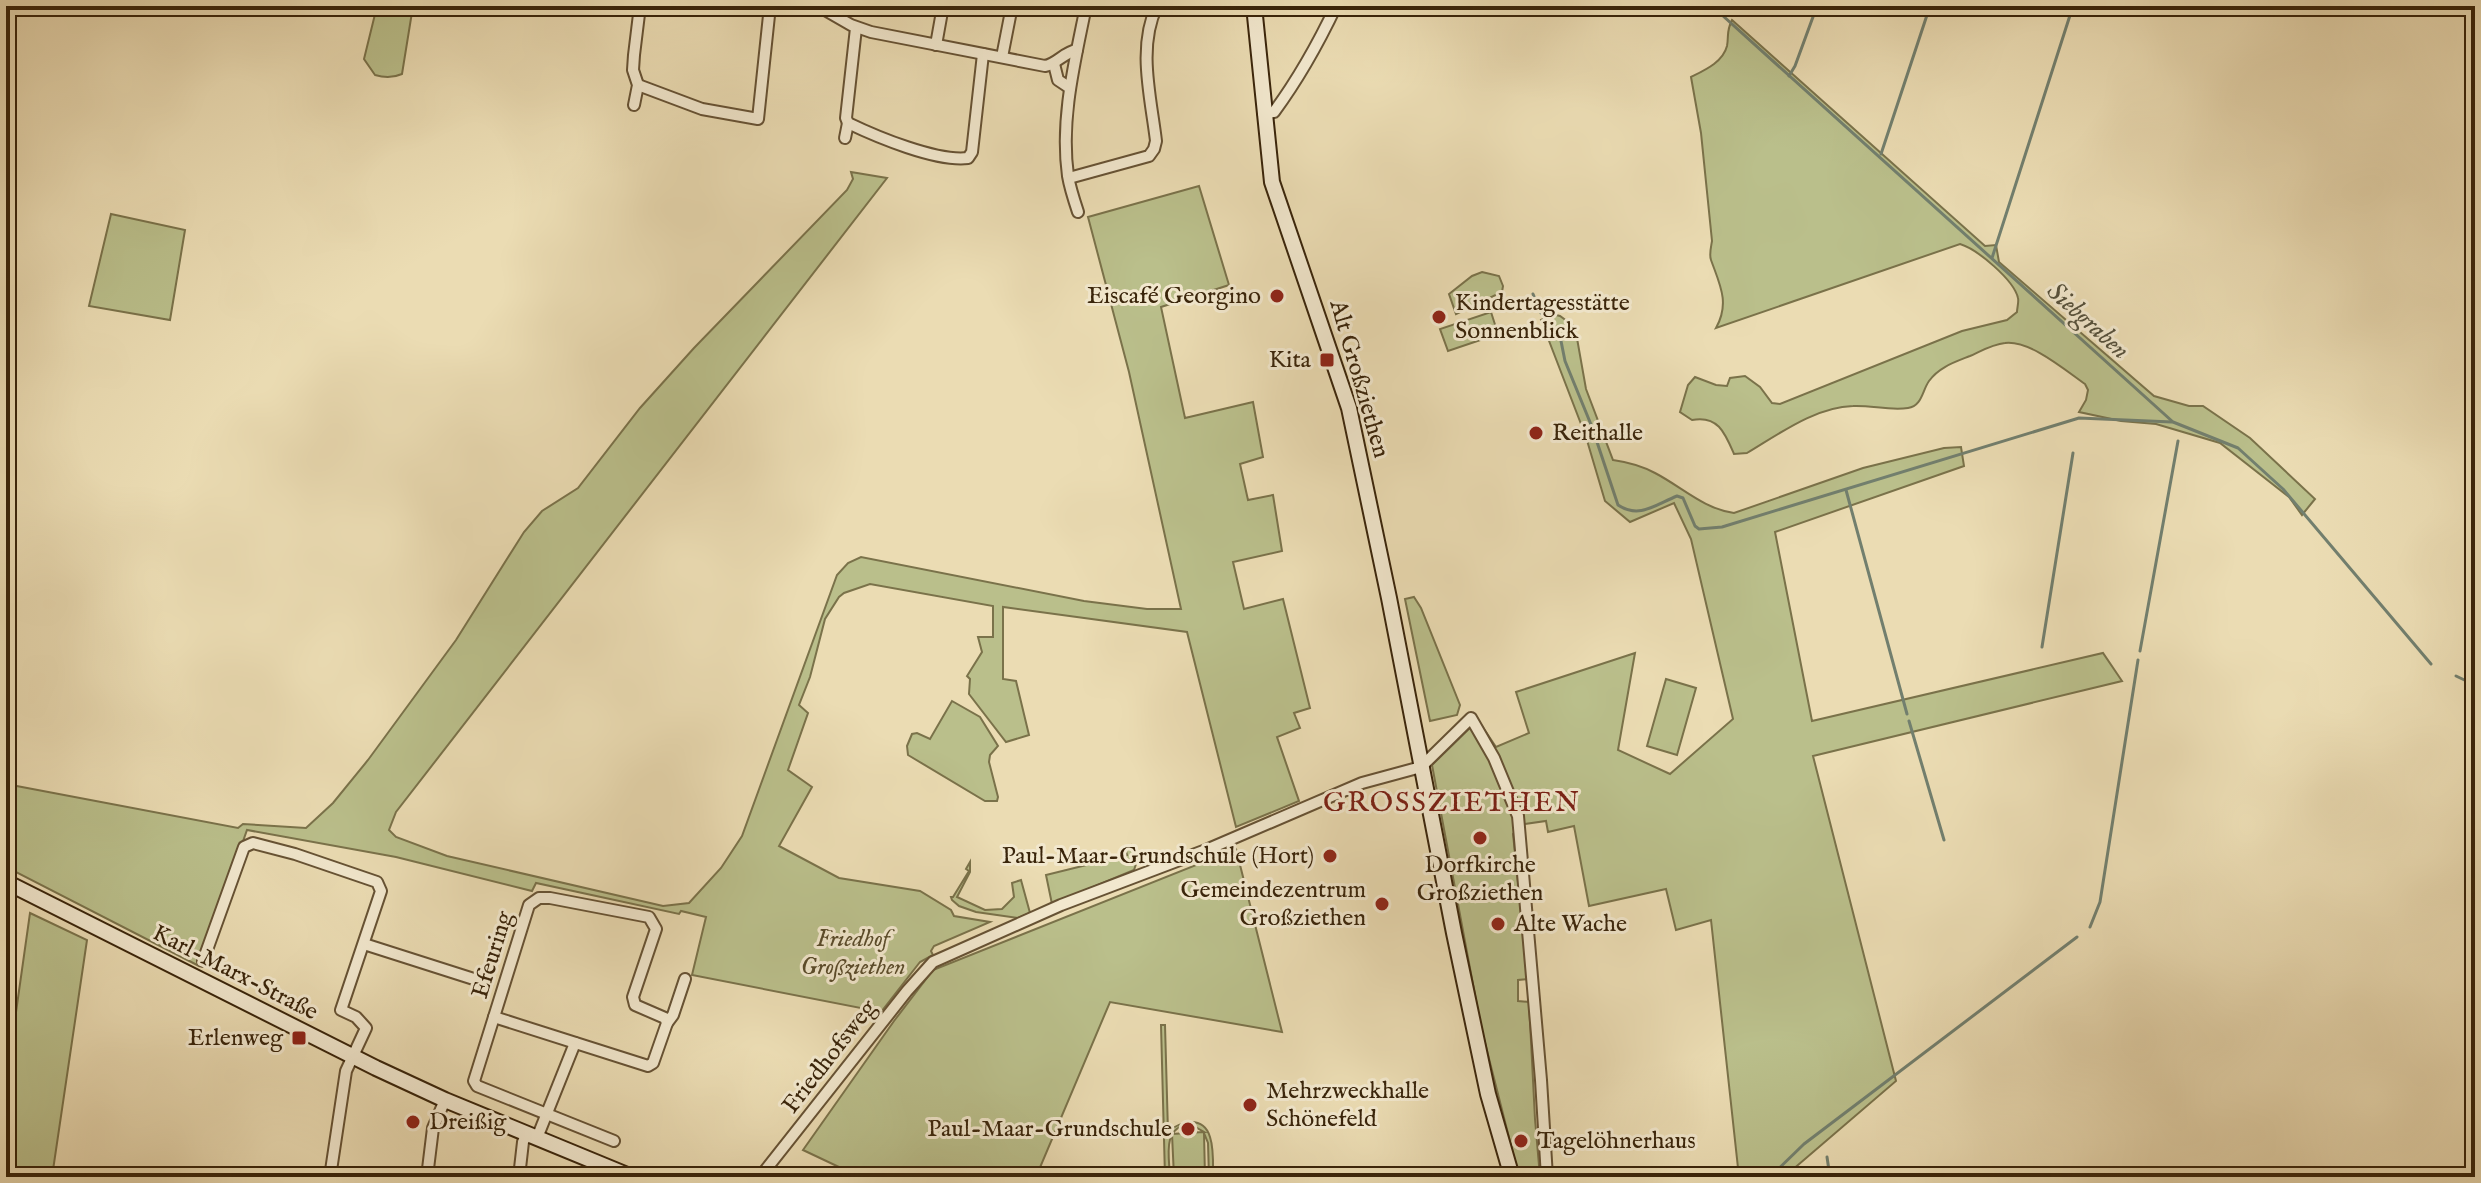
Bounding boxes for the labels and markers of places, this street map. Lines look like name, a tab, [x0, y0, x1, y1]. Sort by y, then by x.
place label: Eiscafé Georgino	[1087, 281, 1261, 312]
marker: Eiscafé Georgino	[1268, 287, 1286, 305]
place label: Kindertagesstätte Sonnenblick	[1455, 288, 1630, 347]
marker: Kindertagesstätte Sonnenblick	[1430, 308, 1448, 326]
place label: Kita	[1269, 345, 1312, 376]
marker: Kita	[1318, 351, 1336, 369]
place label: Reithalle	[1552, 418, 1643, 449]
marker: Reithalle	[1527, 424, 1545, 442]
marker: Dorfkirche Großziethen	[1471, 829, 1489, 847]
place label: Paul-Maar-Grundschule (Hort)	[1002, 841, 1314, 872]
marker: Paul-Maar-Grundschule (Hort)	[1321, 847, 1339, 865]
place label: Dorfkirche Großziethen	[1417, 850, 1543, 909]
place label: Gemeindezentrum Großziethen	[1181, 875, 1366, 934]
marker: Gemeindezentrum Großziethen	[1373, 895, 1391, 913]
place label: Alte Wache	[1513, 909, 1627, 940]
marker: Alte Wache	[1489, 915, 1507, 933]
place label: Erlenweg	[188, 1023, 284, 1054]
marker: Erlenweg	[290, 1029, 308, 1047]
place label: Mehrzweckhalle Schönefeld	[1266, 1076, 1429, 1135]
marker: Mehrzweckhalle Schönefeld	[1241, 1096, 1259, 1114]
place label: Dreißig	[429, 1107, 507, 1138]
marker: Dreißig	[404, 1113, 422, 1131]
place label: Paul-Maar-Grundschule	[927, 1114, 1172, 1145]
marker: Paul-Maar-Grundschule	[1179, 1120, 1197, 1138]
place label: Tagelöhnerhaus	[1537, 1126, 1696, 1157]
marker: Tagelöhnerhaus	[1512, 1132, 1530, 1150]

